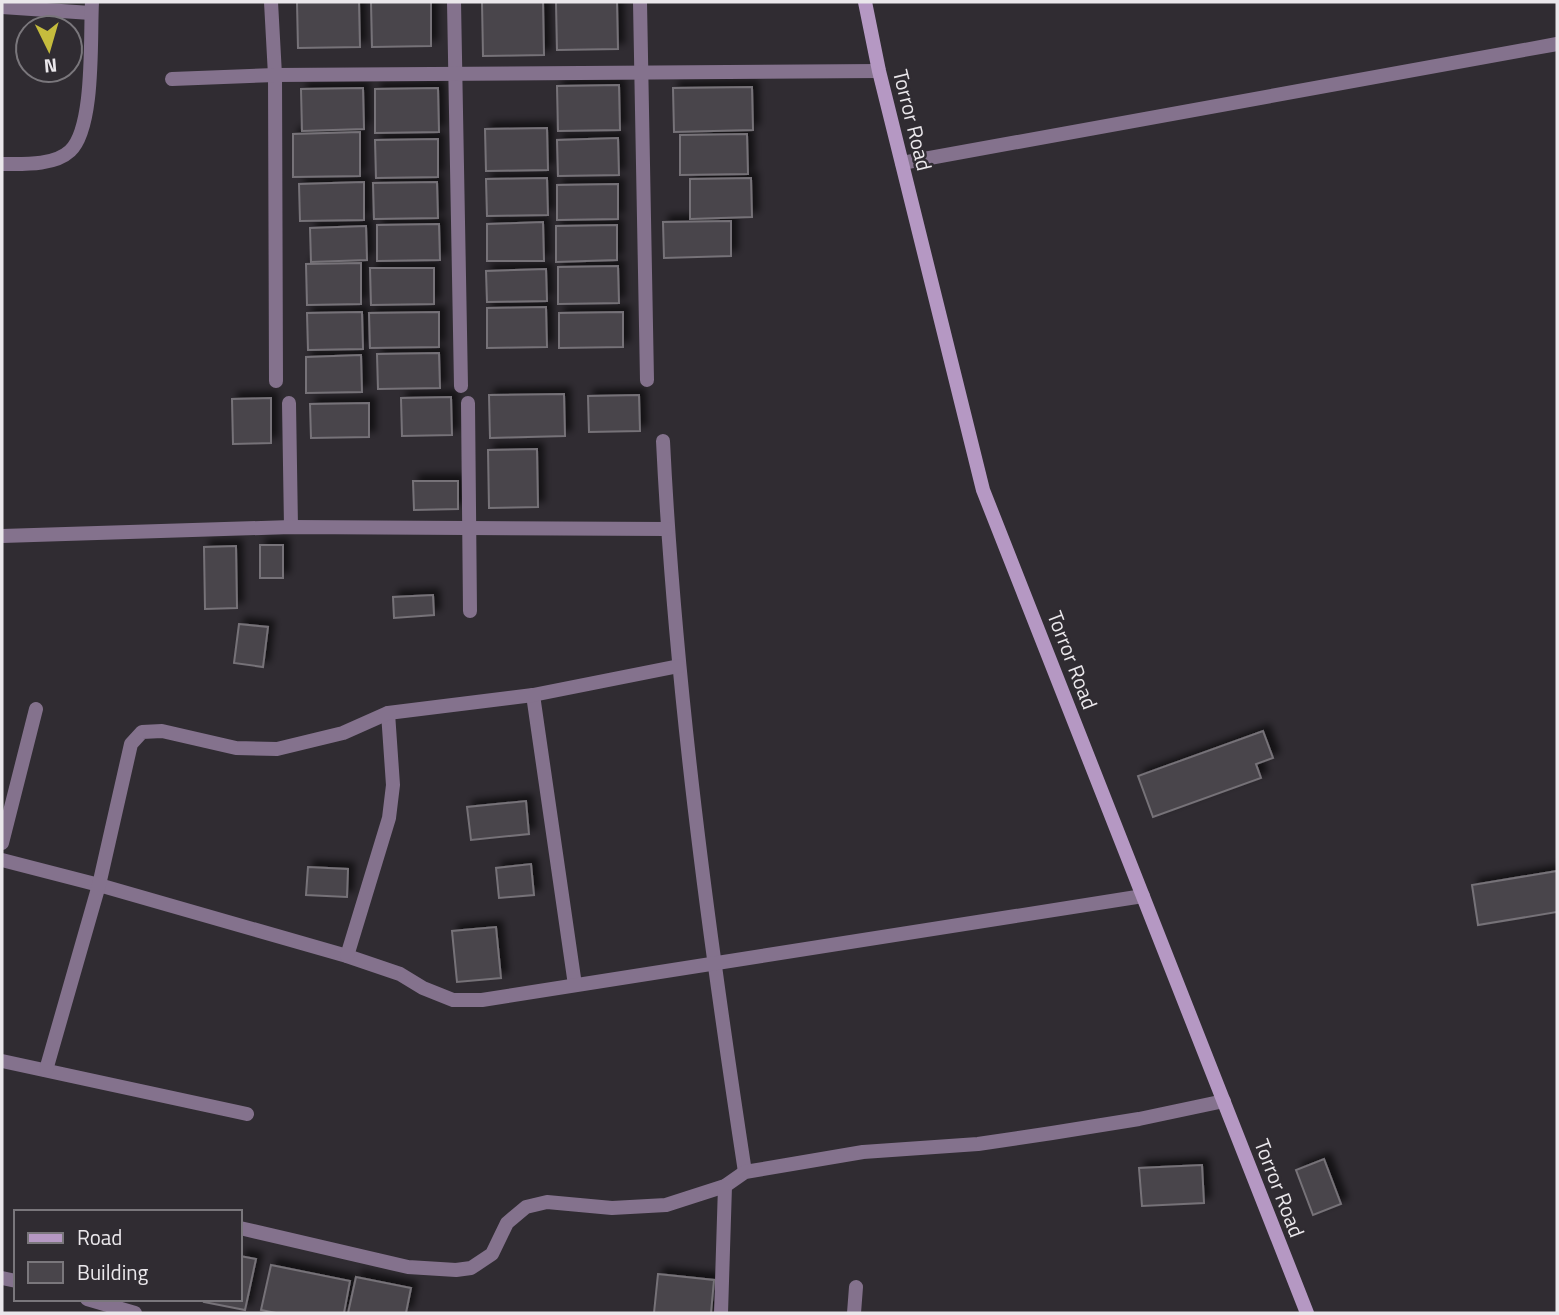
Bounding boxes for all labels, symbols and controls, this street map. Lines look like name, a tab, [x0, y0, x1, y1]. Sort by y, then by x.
north arrow	[14, 14, 84, 84]
text: N	[43, 51, 58, 81]
street label: Torror Road	[885, 66, 941, 174]
street label: Torror Road	[1040, 606, 1106, 714]
street label: Torror Road	[1247, 1134, 1313, 1242]
legend	[14, 1210, 242, 1301]
text: Road	[77, 1221, 122, 1253]
text: Building	[77, 1256, 149, 1288]

